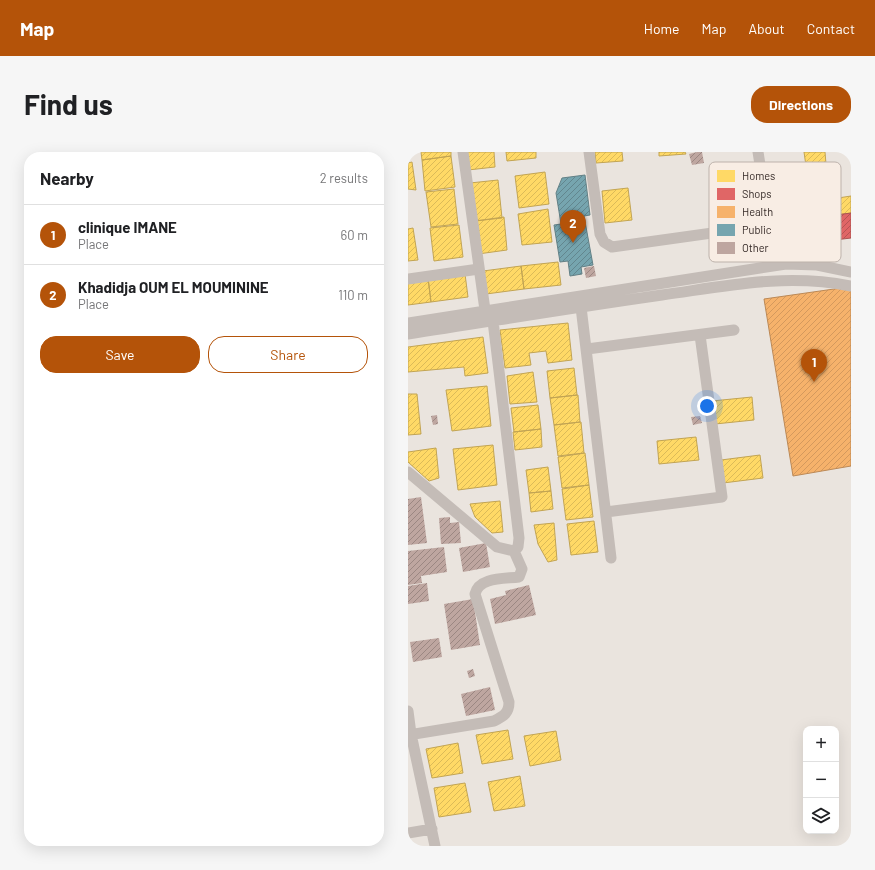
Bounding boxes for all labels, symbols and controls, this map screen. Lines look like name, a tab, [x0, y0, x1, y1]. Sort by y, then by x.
text: Map	[20, 17, 54, 40]
text: Home	[644, 20, 680, 37]
text: Map	[702, 20, 726, 37]
text: About	[748, 20, 785, 37]
text: Contact	[807, 20, 855, 37]
button: Directions	[751, 86, 851, 123]
text: Find us	[24, 87, 113, 121]
legend	[709, 162, 841, 262]
text: Nearby	[40, 168, 94, 188]
text: Homes	[742, 169, 775, 182]
text: 2 results	[320, 170, 368, 186]
text: Shops	[742, 187, 772, 200]
text: Health	[742, 205, 773, 218]
pin: 2	[560, 210, 586, 243]
text: clinique IMANE	[78, 218, 177, 236]
text: Public	[742, 223, 772, 236]
text: 1	[51, 227, 55, 243]
text: 60 m	[341, 227, 368, 243]
text: Place	[78, 236, 109, 252]
text: Other	[742, 241, 769, 254]
text: Khadidja OUM EL MOUMININE	[78, 278, 269, 296]
text: 2	[49, 287, 57, 303]
text: 110 m	[338, 287, 368, 303]
text: Place	[78, 296, 109, 312]
button: Save	[40, 336, 200, 373]
button: Share	[208, 336, 368, 373]
pin: 1	[801, 349, 827, 382]
your location	[697, 396, 717, 416]
map controls	[803, 726, 839, 834]
button: +	[803, 726, 839, 762]
button: −	[803, 762, 839, 798]
button: layers	[803, 798, 839, 834]

